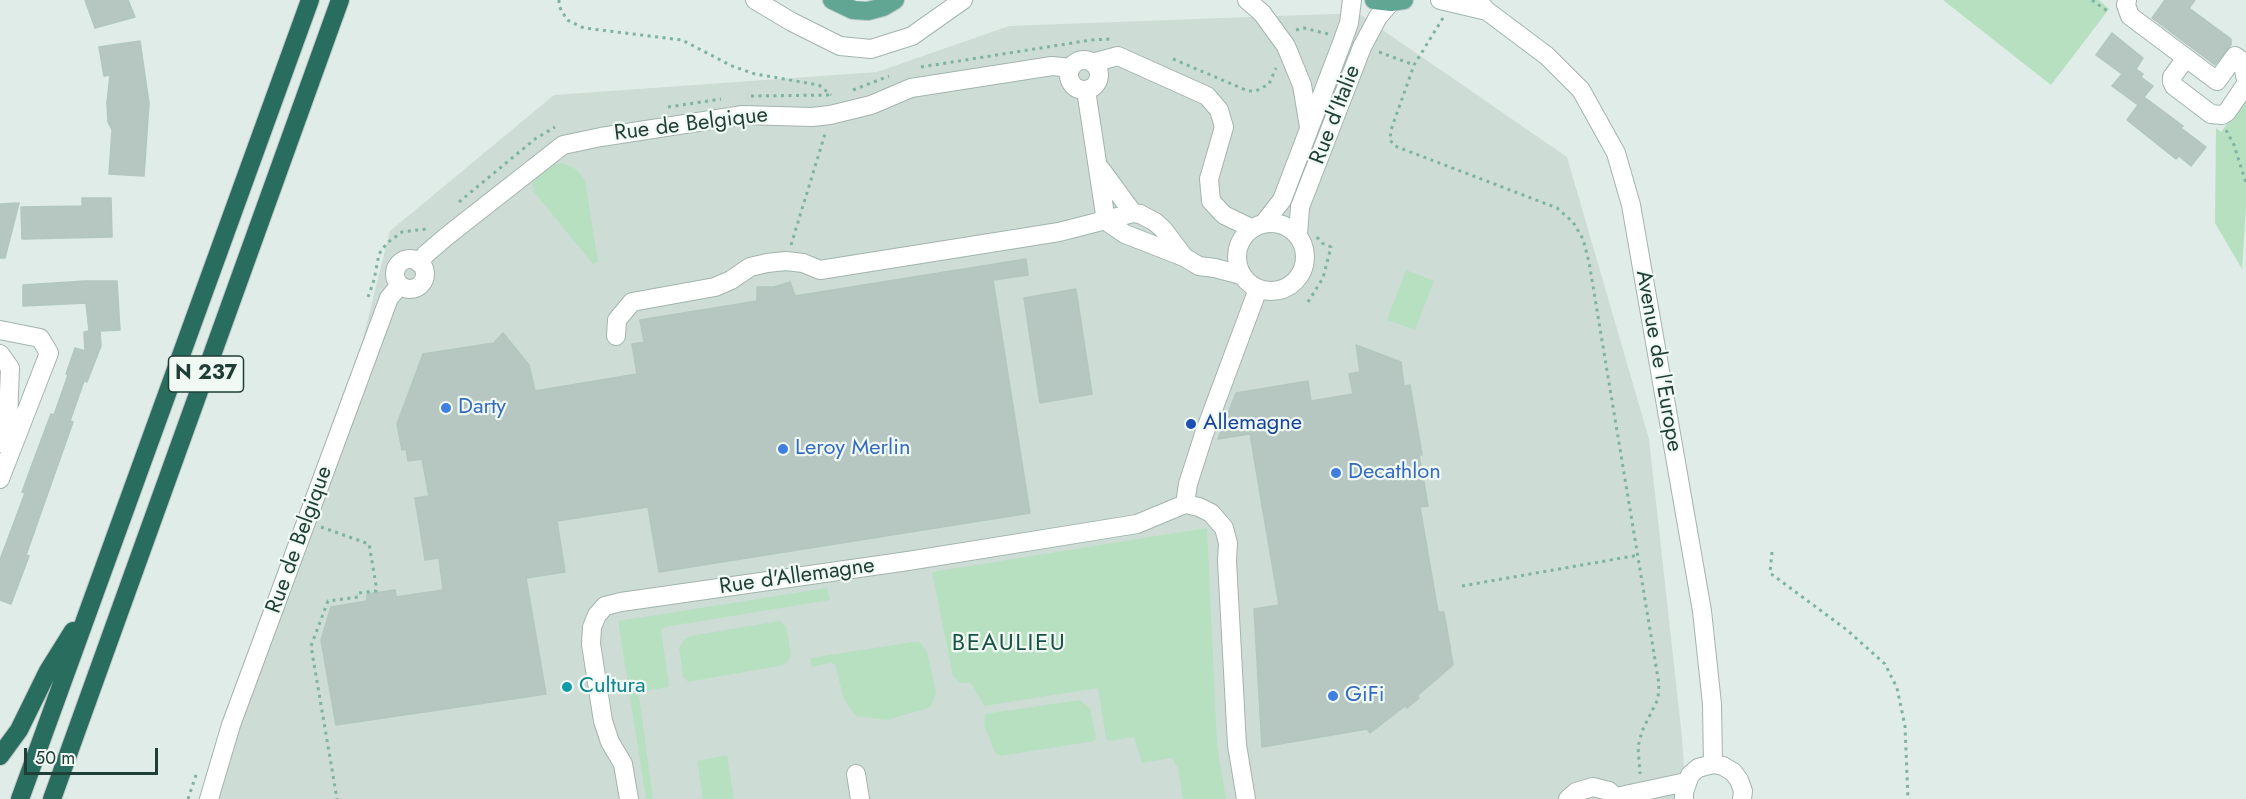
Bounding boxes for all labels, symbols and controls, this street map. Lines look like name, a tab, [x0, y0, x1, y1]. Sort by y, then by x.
street label: Rue d'Italie	[1305, 62, 1367, 168]
street label: Rue de Belgique	[613, 102, 769, 148]
street label: Avenue de l'Europe	[1629, 268, 1687, 454]
road number: N 237	[168, 356, 244, 392]
place label: Darty	[458, 395, 506, 421]
marker: Darty	[439, 401, 453, 415]
place label: Allemagne	[1203, 411, 1302, 437]
marker: Allemagne	[1184, 417, 1198, 431]
place label: Leroy Merlin	[795, 436, 910, 462]
marker: Leroy Merlin	[776, 442, 790, 456]
place label: Decathlon	[1348, 460, 1441, 486]
street label: Rue de Belgique	[261, 463, 339, 617]
marker: Decathlon	[1329, 466, 1343, 480]
street label: Rue d'Allemagne	[718, 553, 876, 601]
district label: BEAULIEU	[952, 630, 1066, 658]
place label: Cultura	[579, 674, 646, 700]
marker: Cultura	[560, 680, 574, 694]
place label: GiFi	[1345, 683, 1384, 709]
marker: GiFi	[1326, 689, 1340, 703]
scale bar	[27, 736, 160, 774]
text: 50 m	[35, 745, 75, 771]

